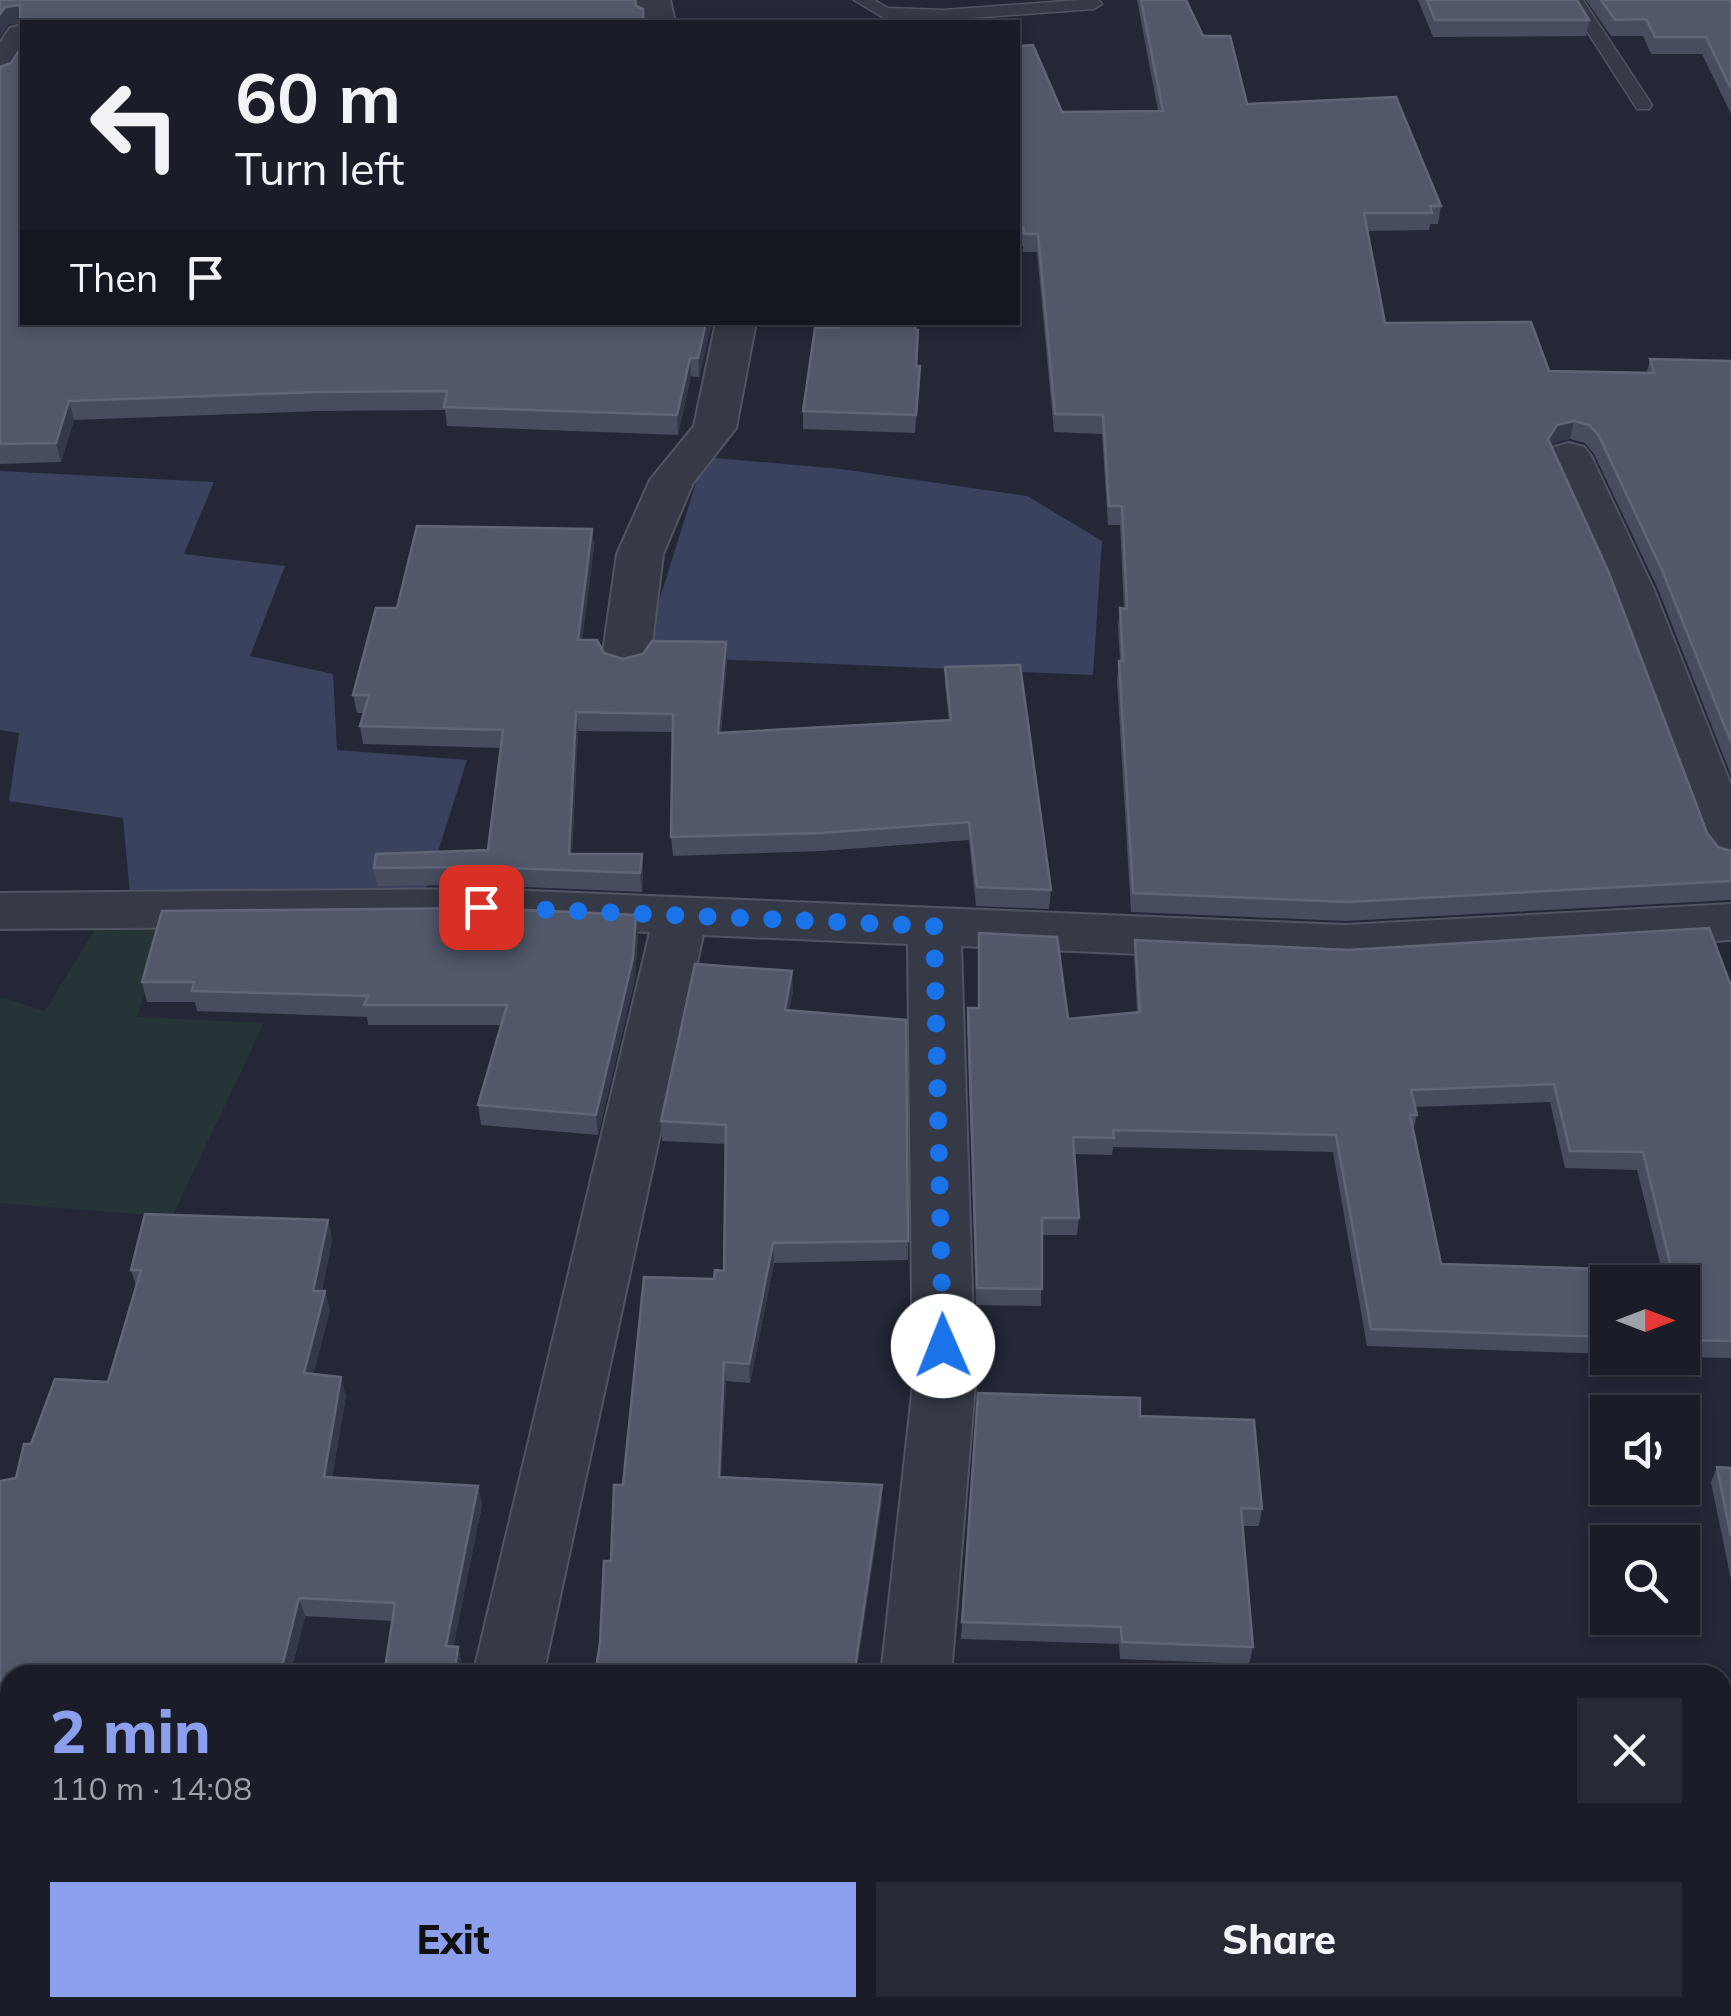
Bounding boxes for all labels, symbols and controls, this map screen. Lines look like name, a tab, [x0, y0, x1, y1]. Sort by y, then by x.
text: 60 m	[235, 53, 401, 141]
icon: left	[70, 60, 200, 190]
text: Turn left	[235, 140, 404, 196]
icon: arrive	[178, 250, 233, 305]
text: Then	[70, 254, 158, 302]
pin	[439, 865, 524, 950]
icon: arrive	[454, 880, 509, 935]
north arrow	[1590, 1265, 1700, 1375]
map controls	[1590, 1265, 1700, 1635]
position arrow	[891, 1294, 995, 1398]
button: sound	[1590, 1395, 1700, 1505]
button: search	[1590, 1525, 1700, 1635]
text: 2 min	[50, 1693, 211, 1768]
button: close	[1577, 1698, 1682, 1803]
text: 110 m · 14:08	[50, 1768, 252, 1808]
button: Exit	[50, 1882, 856, 1997]
button: Share	[876, 1882, 1682, 1997]

